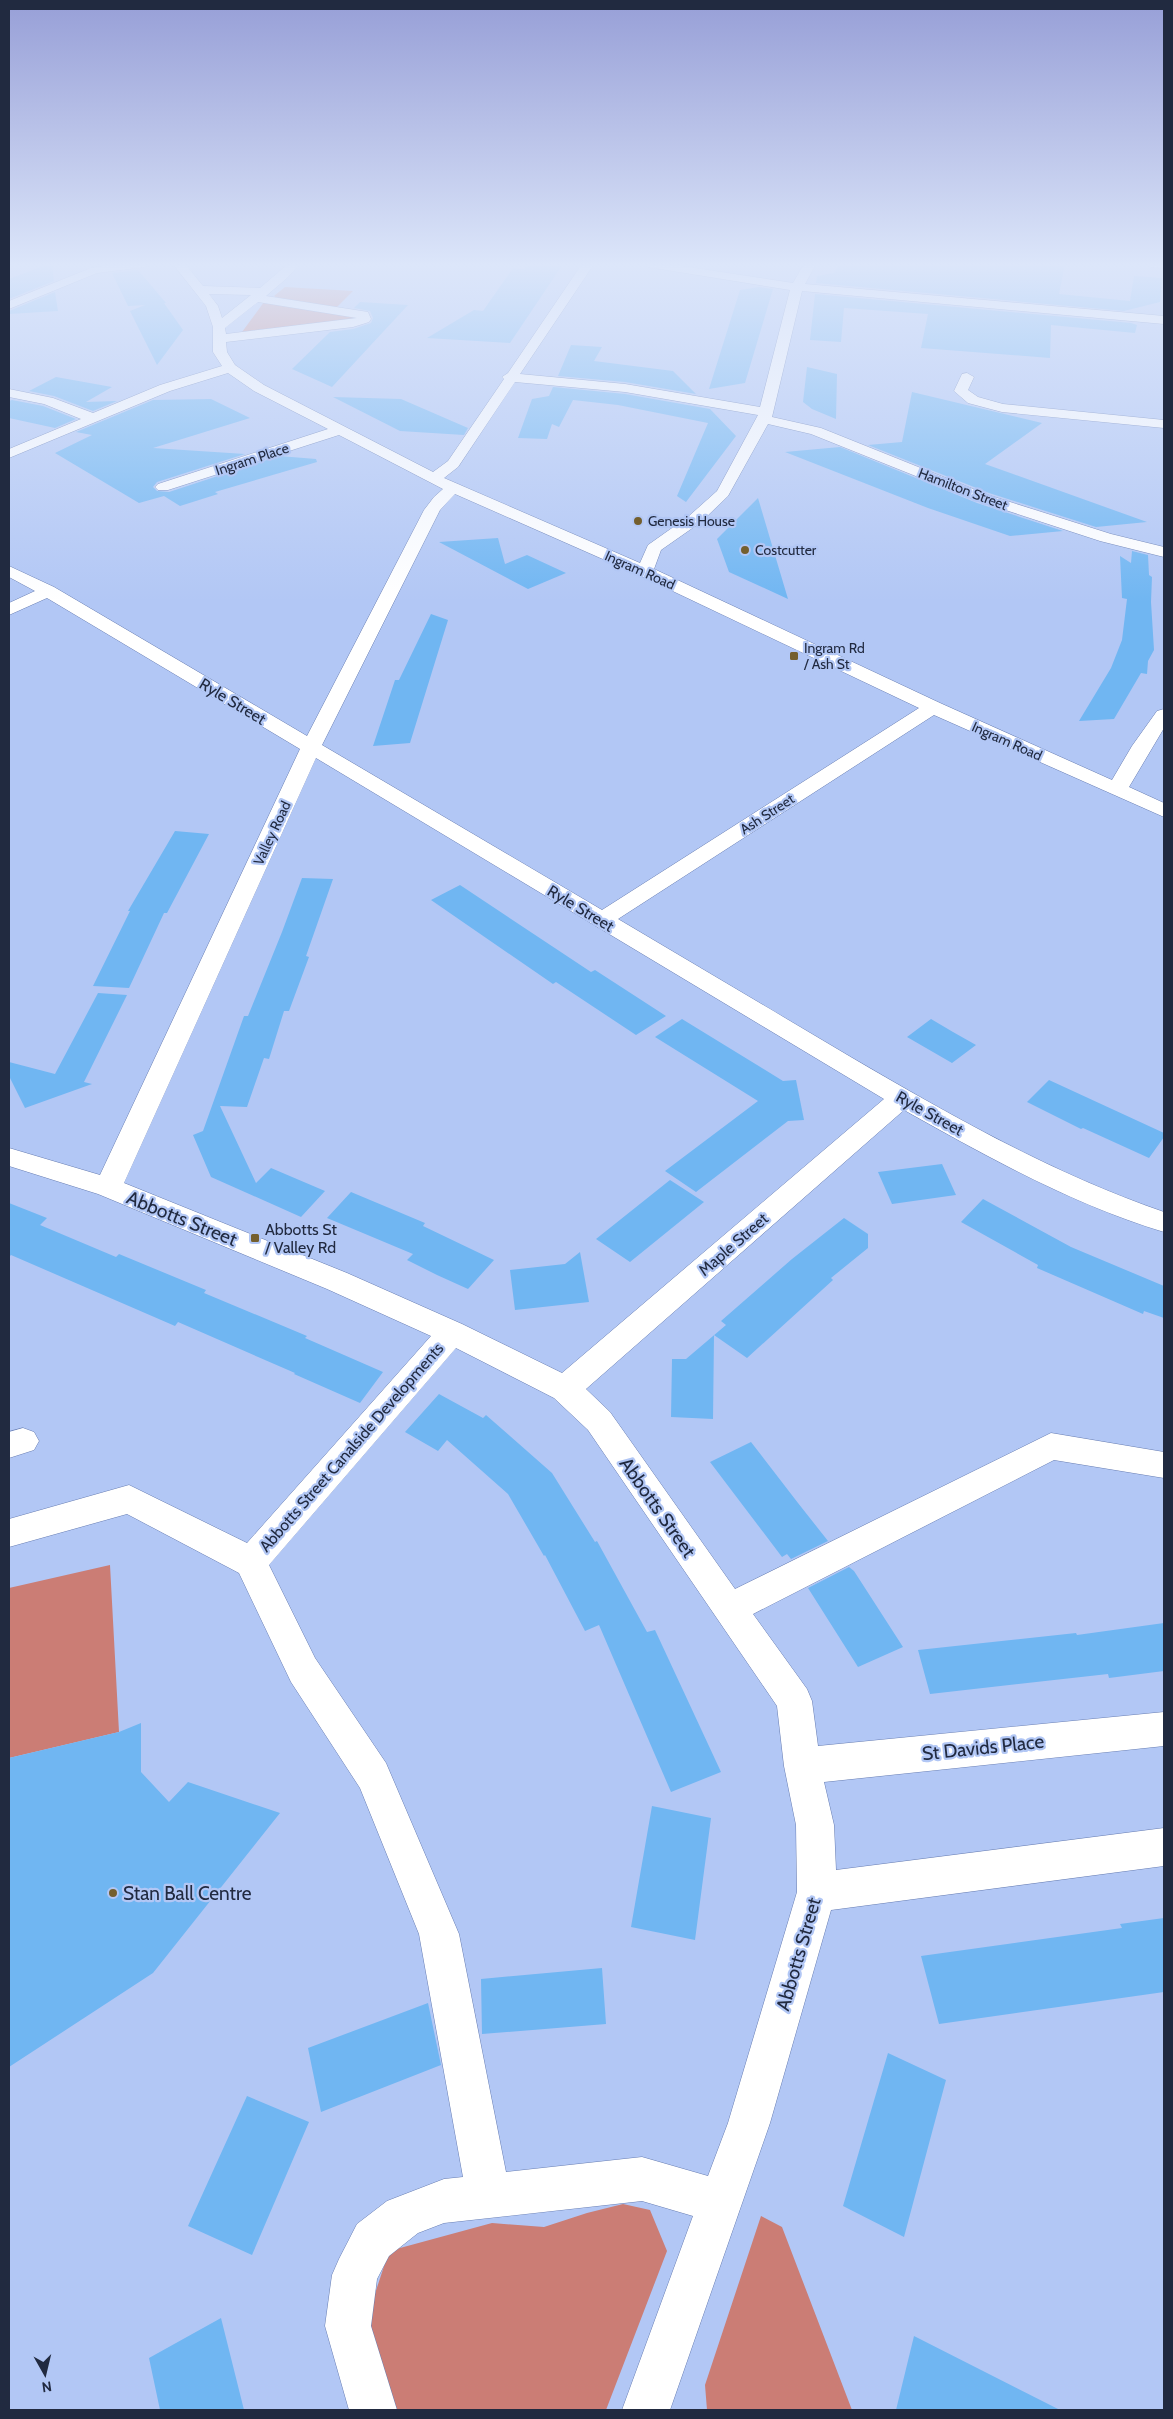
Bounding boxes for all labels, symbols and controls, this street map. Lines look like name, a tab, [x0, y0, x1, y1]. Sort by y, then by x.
street label: Ingram Place	[213, 439, 291, 479]
street label: Hamilton Street	[916, 464, 1010, 514]
place label: Genesis House	[648, 512, 735, 530]
marker: Genesis House	[632, 515, 644, 527]
place label: Costcutter	[755, 541, 817, 559]
marker: Costcutter	[739, 544, 751, 556]
street label: Ingram Road	[602, 547, 678, 593]
place label: Ingram Rd / Ash St	[803, 639, 865, 673]
marker: Ingram Rd / Ash St	[788, 650, 800, 662]
street label: Ryle Street	[196, 674, 270, 729]
street label: Ingram Road	[969, 718, 1045, 764]
street label: Ash Street	[736, 790, 798, 838]
street label: Valley Road	[249, 798, 295, 868]
street label: Ryle Street	[544, 881, 618, 936]
street label: Ryle Street	[893, 1087, 967, 1140]
street label: Abbotts Street	[123, 1186, 241, 1251]
street label: Maple Street	[695, 1209, 773, 1280]
place label: Abbotts St / Valley Rd	[264, 1220, 337, 1257]
marker: Abbotts St / Valley Rd	[249, 1232, 261, 1244]
street label: Abbotts Street Canalside Developments	[255, 1339, 448, 1556]
street label: Abbotts Street	[615, 1453, 701, 1562]
street label: St Davids Place	[921, 1730, 1045, 1765]
place label: Stan Ball Centre	[123, 1882, 252, 1905]
marker: Stan Ball Centre	[107, 1887, 119, 1899]
street label: Abbotts Street	[771, 1894, 826, 2013]
north arrow	[20, 2349, 70, 2399]
text: N	[41, 2377, 53, 2396]

